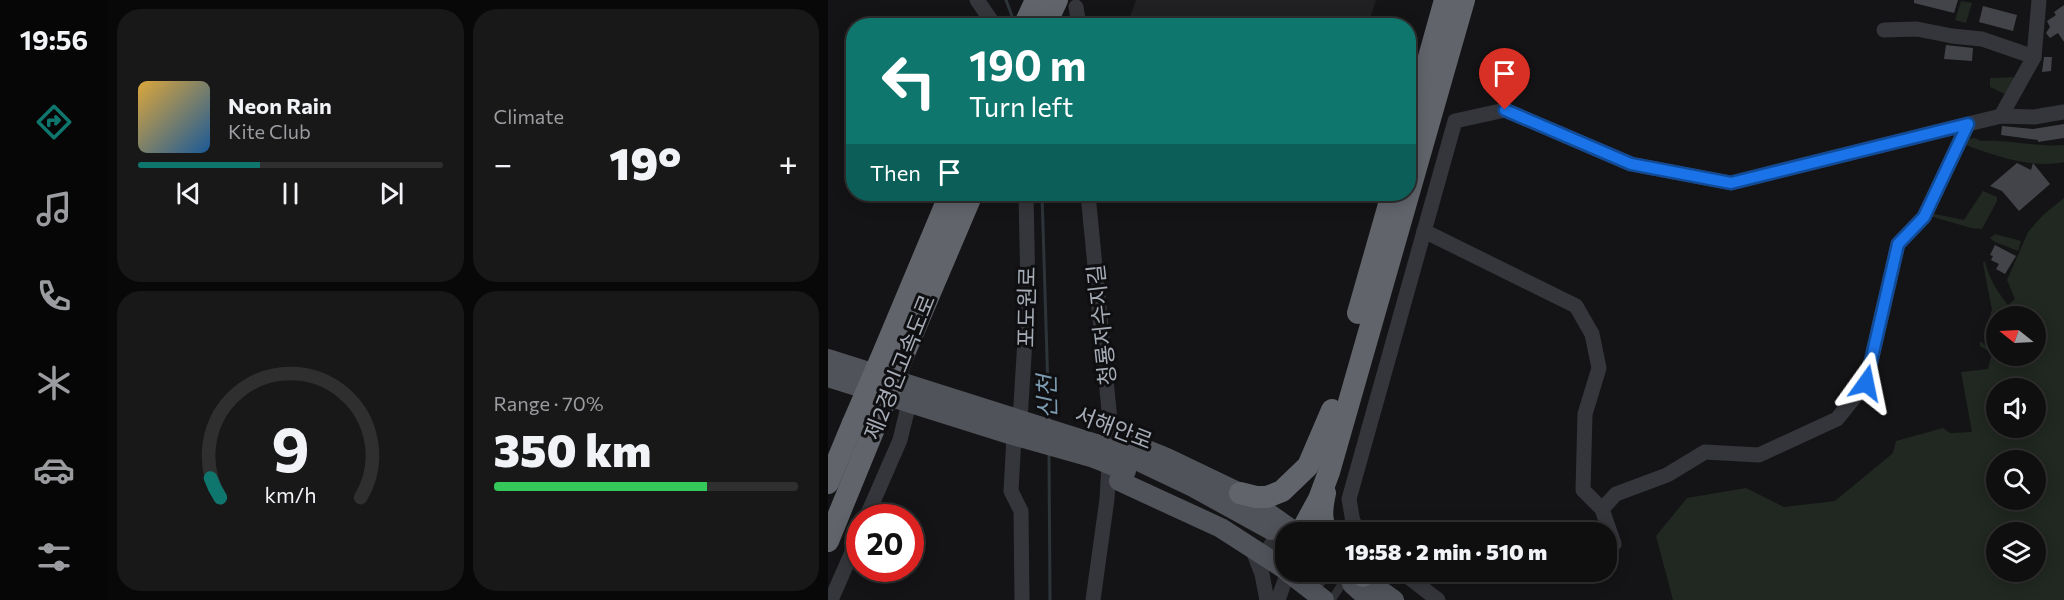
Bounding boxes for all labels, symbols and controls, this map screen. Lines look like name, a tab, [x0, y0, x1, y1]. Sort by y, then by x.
text: 19:56	[20, 23, 88, 56]
text: 190 m	[969, 38, 1087, 90]
icon: left	[870, 42, 948, 120]
pin	[1479, 48, 1530, 110]
icon: arrive	[1488, 57, 1521, 90]
text: Turn left	[969, 90, 1073, 123]
text: Neon Rain	[228, 92, 332, 119]
icon: directions	[33, 101, 75, 143]
text: Climate	[494, 104, 564, 128]
text: Kite Club	[228, 119, 311, 143]
text: 19°	[609, 134, 682, 189]
text: −	[494, 142, 512, 183]
text: +	[779, 142, 798, 183]
icon: arrive	[933, 156, 966, 189]
text: Then	[870, 159, 921, 186]
icon: previous	[172, 177, 205, 210]
icon: pause	[274, 177, 307, 210]
icon: next	[375, 177, 408, 210]
icon: music	[33, 188, 75, 230]
street label: 청룡저수지길	[1081, 263, 1121, 387]
street label: 포도원로	[1012, 266, 1040, 348]
icon: phone	[33, 275, 75, 317]
street label: 제2경인고속도로	[858, 291, 940, 443]
north arrow	[1986, 306, 2046, 366]
map controls	[1986, 306, 2046, 582]
position arrow	[1834, 351, 1898, 415]
icon: climate	[33, 362, 75, 404]
water label: 신천	[1031, 372, 1061, 419]
button: sound	[1986, 378, 2046, 438]
text: Range · 70%	[494, 391, 604, 415]
street label: 서해안로	[1071, 400, 1157, 454]
text: 9	[271, 409, 309, 485]
text: 350 km	[494, 421, 651, 476]
icon: car	[33, 449, 75, 491]
button: search	[1986, 450, 2046, 510]
text: km/h	[264, 481, 316, 507]
speed limit sign: 20	[846, 504, 924, 582]
button: layers	[1986, 522, 2046, 582]
icon: filters	[33, 536, 75, 578]
text: 19:58 · 2 min · 510 m	[1345, 538, 1547, 565]

